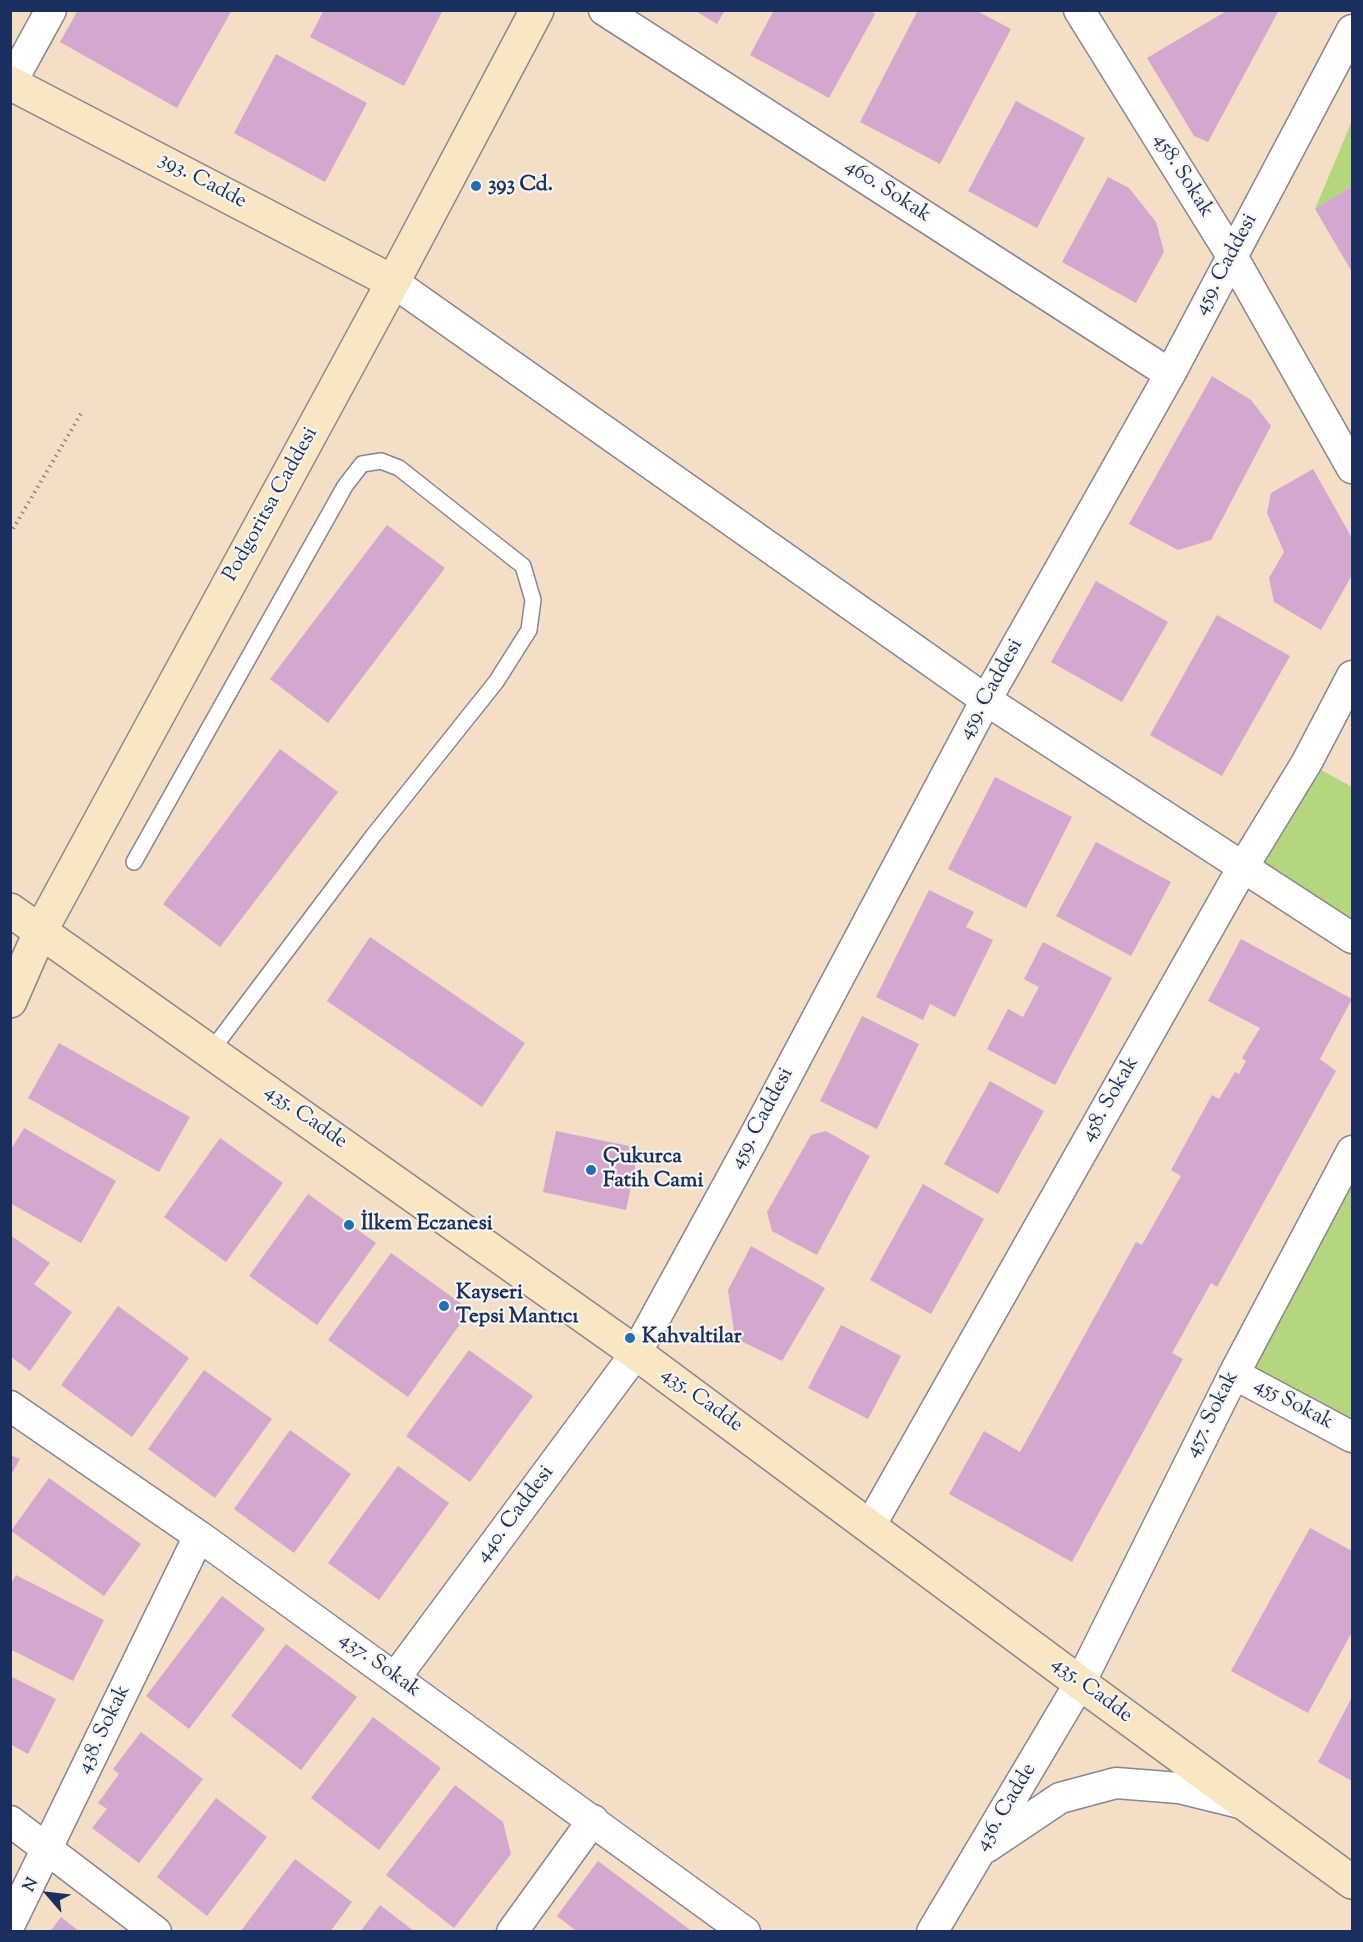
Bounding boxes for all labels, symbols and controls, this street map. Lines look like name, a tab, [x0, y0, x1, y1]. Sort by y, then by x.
street label: 458. Sokak	[1146, 129, 1218, 223]
street label: 393. Cadde	[154, 148, 250, 216]
street label: 460. Sokak	[839, 155, 935, 229]
place label: 393 Cd.	[488, 173, 553, 199]
marker: 393 Cd.	[469, 179, 483, 193]
street label: 459. Caddesi	[1190, 210, 1264, 320]
street label: Podgoritsa Caddesi	[219, 424, 325, 586]
street label: 459. Caddesi	[954, 635, 1030, 745]
street label: 458. Sokak	[1077, 1053, 1145, 1147]
street label: 459. Caddesi	[726, 1064, 800, 1174]
street label: 435. Cadde	[259, 1080, 351, 1156]
place label: Çukurca Fatih Cami	[603, 1145, 703, 1195]
marker: Çukurca Fatih Cami	[584, 1163, 598, 1177]
place label: İlkem Eczanesi	[361, 1212, 493, 1238]
marker: İlkem Eczanesi	[342, 1218, 356, 1232]
place label: Kayseri Tepsi Mantıcı	[456, 1281, 579, 1331]
marker: Kayseri Tepsi Mantıcı	[437, 1299, 451, 1313]
place label: Kahvaltilar	[642, 1325, 742, 1351]
marker: Kahvaltilar	[623, 1331, 637, 1345]
street label: 435. Cadde	[655, 1363, 747, 1439]
street label: 457. Sokak	[1181, 1368, 1245, 1462]
street label: 455 Sokak	[1249, 1374, 1337, 1436]
street label: 440. Caddesi	[471, 1462, 561, 1568]
street label: 437. Sokak	[333, 1628, 425, 1704]
street label: 435. Cadde	[1045, 1652, 1137, 1730]
street label: 438. Sokak	[73, 1682, 137, 1778]
street label: 436. Cadde	[971, 1760, 1043, 1856]
north arrow	[18, 1864, 78, 1924]
text: N	[19, 1874, 45, 1896]

